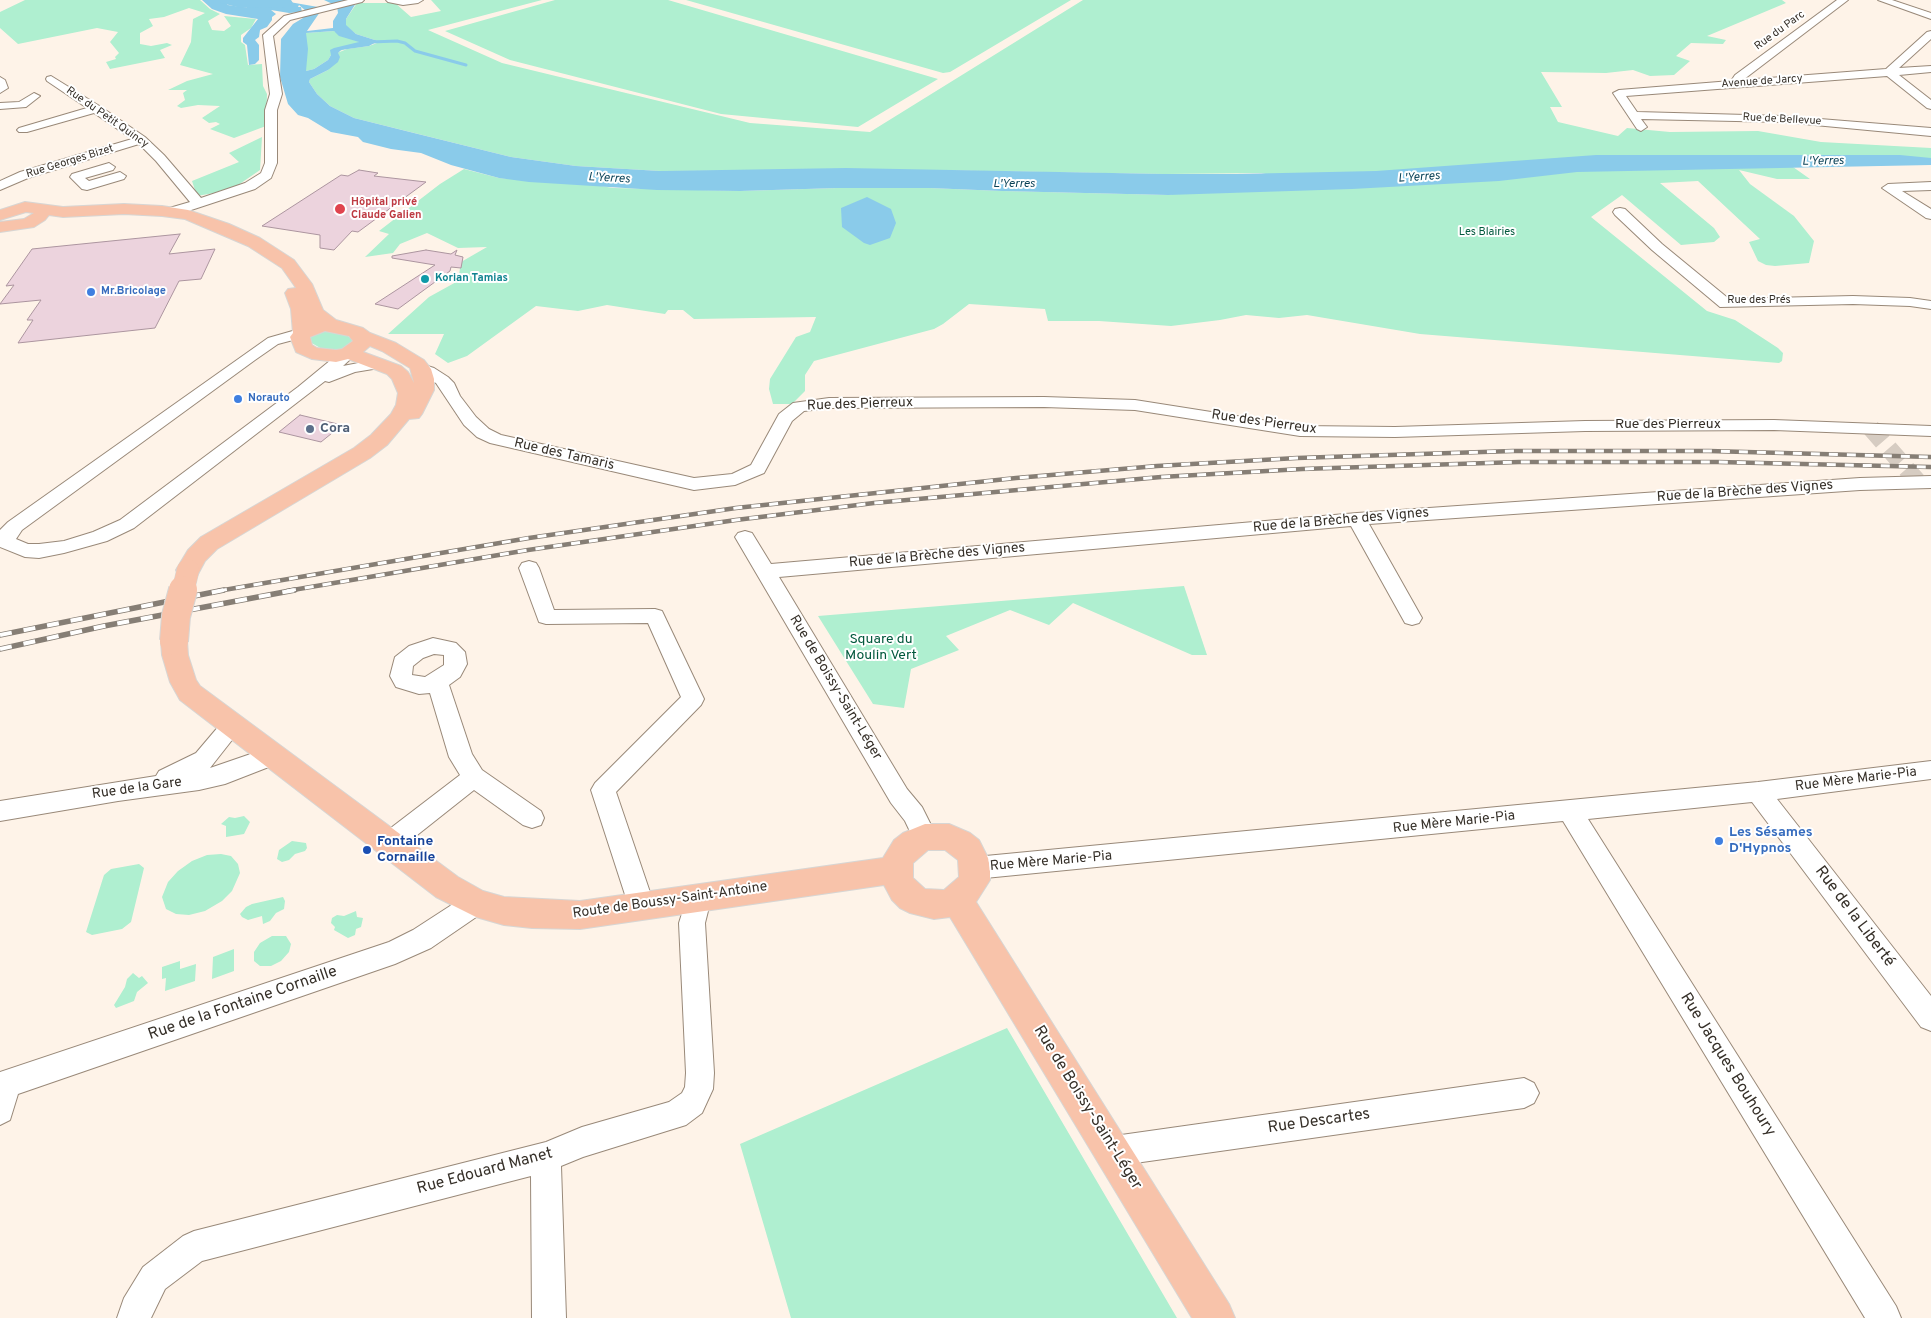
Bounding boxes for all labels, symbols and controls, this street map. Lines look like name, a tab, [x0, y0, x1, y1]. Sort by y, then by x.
street label: Rue du Parc	[1752, 8, 1808, 54]
street label: Avenue de Jarcy	[1721, 73, 1803, 91]
street label: Rue du Petit Quincy	[63, 85, 151, 151]
street label: Rue de Bellevue	[1742, 111, 1822, 129]
street label: Rue Georges Bizet	[25, 142, 115, 182]
water label: L'Yerres	[1802, 154, 1844, 170]
water label: L'Yerres	[1398, 169, 1440, 187]
water label: L'Yerres	[588, 171, 630, 187]
water label: L'Yerres	[993, 178, 1035, 192]
place label: Hôpital privé Claude Galien	[351, 196, 422, 222]
marker: Hôpital privé Claude Galien	[333, 202, 347, 216]
park label: Les Blairies	[1459, 226, 1515, 240]
place label: Korian Tamias	[435, 272, 508, 286]
marker: Korian Tamias	[419, 273, 431, 285]
place label: Mr.Bricolage	[101, 285, 166, 299]
marker: Mr.Bricolage	[85, 286, 97, 298]
street label: Rue des Prés	[1727, 294, 1791, 308]
place label: Norauto	[248, 392, 290, 406]
marker: Norauto	[232, 393, 244, 405]
street label: Rue des Pierreux	[807, 395, 913, 415]
street label: Rue des Pierreux	[1210, 407, 1318, 439]
street label: Rue des Pierreux	[1615, 417, 1721, 433]
place label: Cora	[320, 421, 350, 437]
marker: Cora	[304, 423, 316, 435]
street label: Rue des Tamaris	[512, 435, 616, 475]
street label: Rue de la Brèche des Vignes	[1656, 477, 1834, 507]
street label: Rue de la Brèche des Vignes	[1252, 505, 1430, 537]
street label: Rue de la Brèche des Vignes	[848, 540, 1026, 572]
street label: Rue de Boissy-Saint-Léger	[785, 612, 885, 764]
park label: Square du Moulin Vert	[845, 632, 917, 664]
street label: Rue Mère Marie-Pia	[1794, 764, 1918, 796]
street label: Rue de la Gare	[91, 774, 183, 804]
street label: Rue Mère Marie-Pia	[1392, 808, 1516, 838]
place label: Les Sésames D'Hypnos	[1729, 825, 1813, 858]
place label: Fontaine Cornaille	[377, 834, 435, 866]
marker: Les Sésames D'Hypnos	[1713, 835, 1725, 847]
marker: Fontaine Cornaille	[361, 844, 373, 856]
street label: Rue Mère Marie-Pia	[989, 848, 1113, 876]
street label: Rue de la Liberté	[1810, 863, 1898, 971]
street label: Route de Boussy-Saint-Antoine	[572, 879, 768, 923]
street label: Rue de la Fontaine Cornaille	[146, 963, 340, 1045]
street label: Rue Jacques Bouhoury	[1675, 990, 1779, 1140]
street label: Rue de Boissy-Saint-Léger	[1029, 1022, 1145, 1194]
street label: Rue Descartes	[1267, 1105, 1371, 1139]
street label: Rue Edouard Manet	[415, 1145, 555, 1199]

